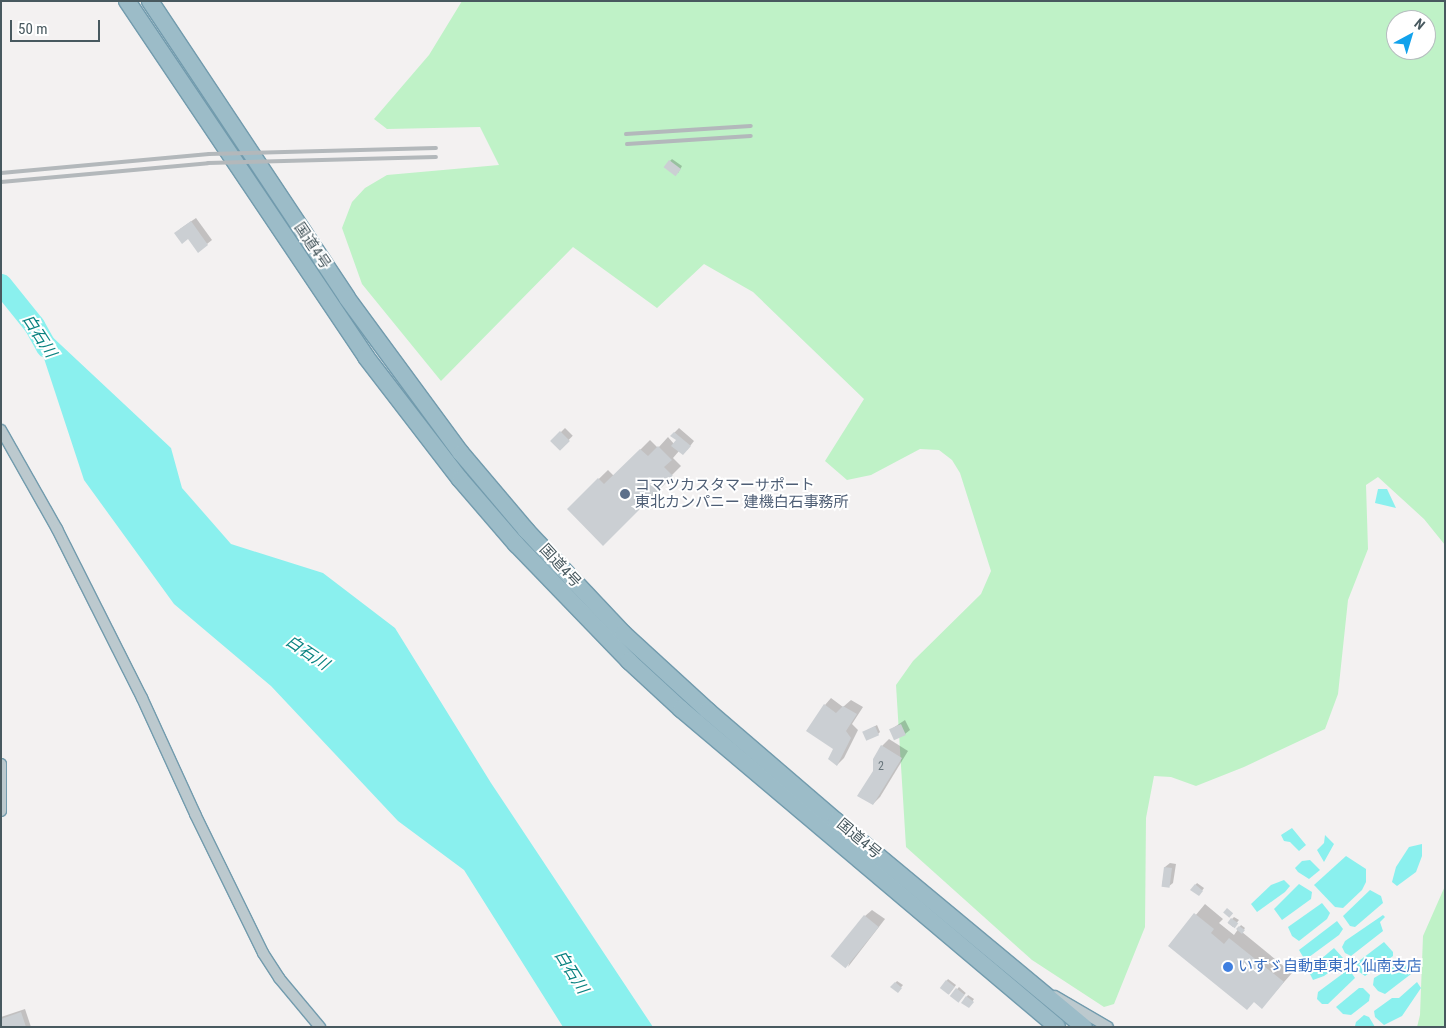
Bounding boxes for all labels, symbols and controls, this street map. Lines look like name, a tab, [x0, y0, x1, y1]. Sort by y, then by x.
scale bar	[12, 10, 102, 42]
north arrow	[1386, 10, 1436, 60]
text: N	[1411, 15, 1428, 33]
text: 50 m	[18, 20, 48, 38]
street label: 国道4号	[290, 219, 334, 273]
water label: 白石川	[18, 311, 60, 361]
place label: コマツカスタマーサポート 東北カンパニー 建機白石事務所	[635, 476, 848, 511]
marker: コマツカスタマーサポート 東北カンパニー 建機白石事務所	[619, 488, 631, 500]
street label: 国道4号	[536, 541, 584, 591]
water label: 白石川	[282, 632, 332, 674]
house number: 2	[878, 760, 884, 774]
street label: 国道4号	[833, 815, 885, 863]
water label: 白石川	[550, 947, 592, 997]
place label: いすゞ自動車東北 仙南支店	[1238, 958, 1421, 976]
marker: いすゞ自動車東北 仙南支店	[1222, 961, 1234, 973]

